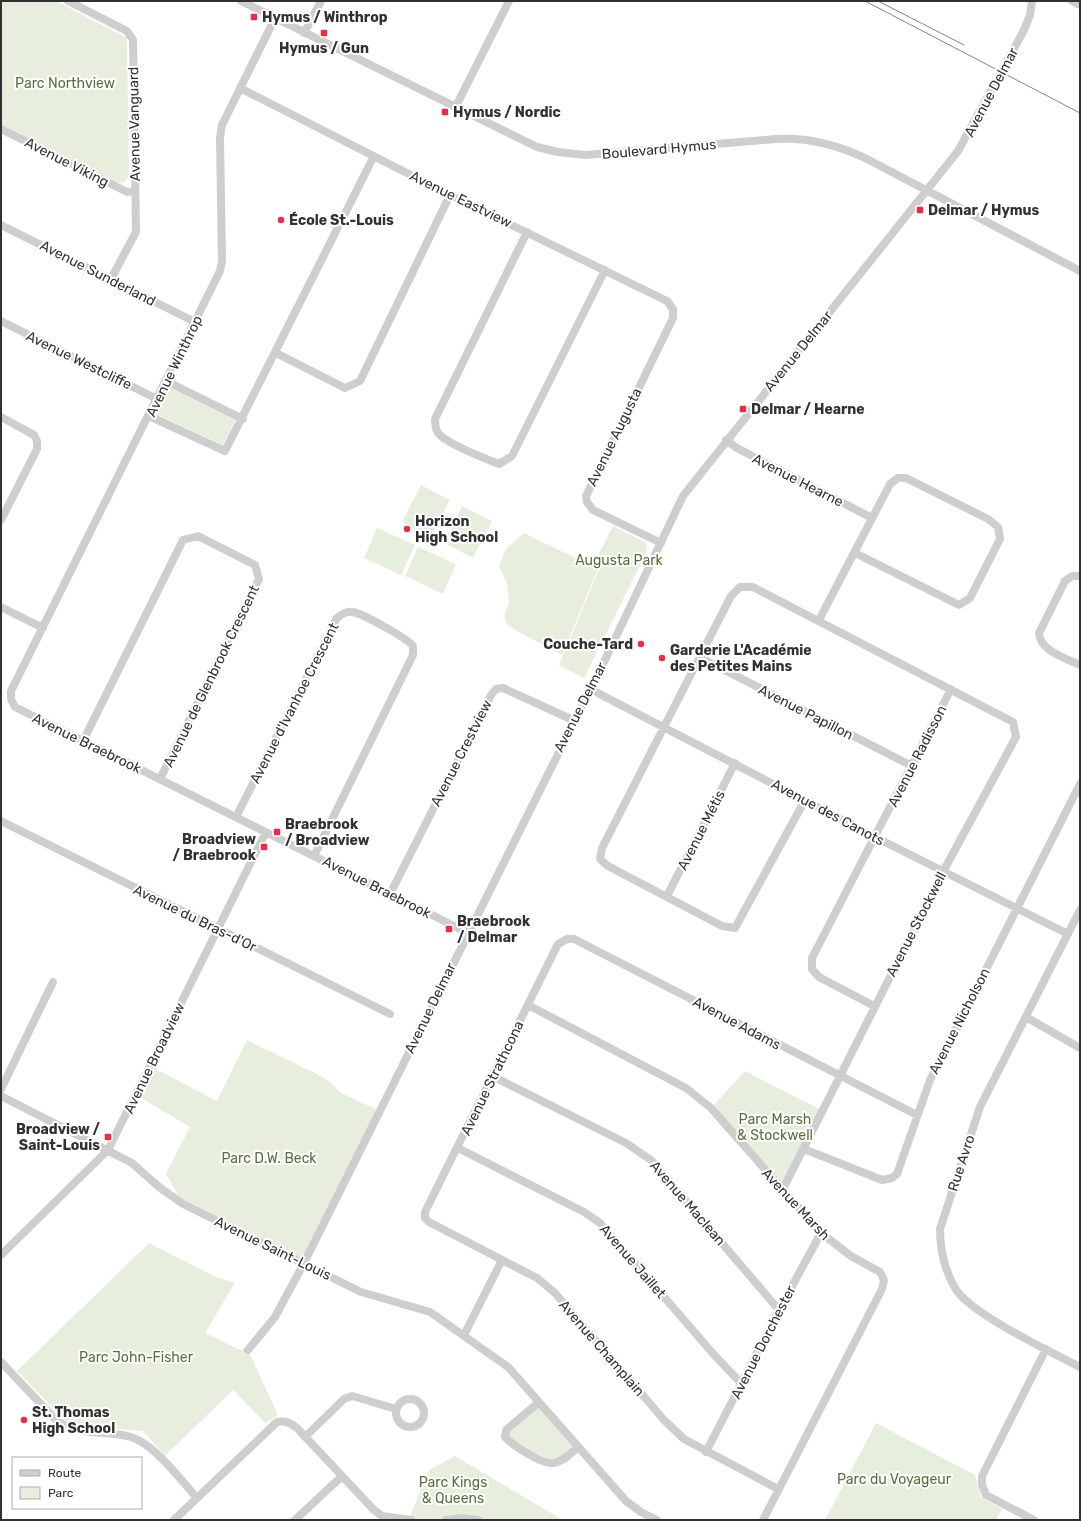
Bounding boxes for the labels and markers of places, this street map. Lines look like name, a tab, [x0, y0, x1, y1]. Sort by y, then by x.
place label: Hymus / Winthrop	[262, 9, 388, 26]
marker: Hymus / Winthrop	[249, 12, 259, 22]
marker: Hymus / Gun	[319, 28, 329, 38]
place label: Hymus / Gun	[279, 40, 369, 57]
place label: Hymus / Nordic	[453, 104, 561, 121]
marker: Hymus / Nordic	[440, 107, 450, 117]
place label: Delmar / Hymus	[928, 202, 1040, 219]
marker: Delmar / Hymus	[915, 205, 925, 215]
place label: École St.-Louis	[289, 211, 394, 229]
marker: École St.-Louis	[276, 215, 286, 225]
place label: Delmar / Hearne	[751, 401, 865, 418]
marker: Delmar / Hearne	[738, 404, 748, 414]
place label: Horizon High School	[415, 513, 498, 546]
marker: Horizon High School	[402, 524, 412, 534]
place label: Couche-Tard	[543, 636, 633, 653]
marker: Couche-Tard	[636, 639, 646, 649]
place label: Garderie L'Académie des Petites Mains	[670, 642, 812, 675]
marker: Garderie L'Académie des Petites Mains	[657, 653, 667, 663]
place label: Braebrook / Broadview	[285, 816, 370, 849]
marker: Braebrook / Broadview	[272, 827, 282, 837]
place label: Broadview / Braebrook	[172, 831, 257, 864]
marker: Broadview / Braebrook	[259, 842, 269, 852]
place label: Braebrook / Delmar	[457, 913, 531, 946]
marker: Braebrook / Delmar	[444, 924, 454, 934]
place label: Broadview / Saint-Louis	[16, 1121, 101, 1154]
marker: Broadview / Saint-Louis	[103, 1132, 113, 1142]
place label: St. Thomas High School	[32, 1404, 115, 1437]
marker: St. Thomas High School	[19, 1415, 29, 1425]

